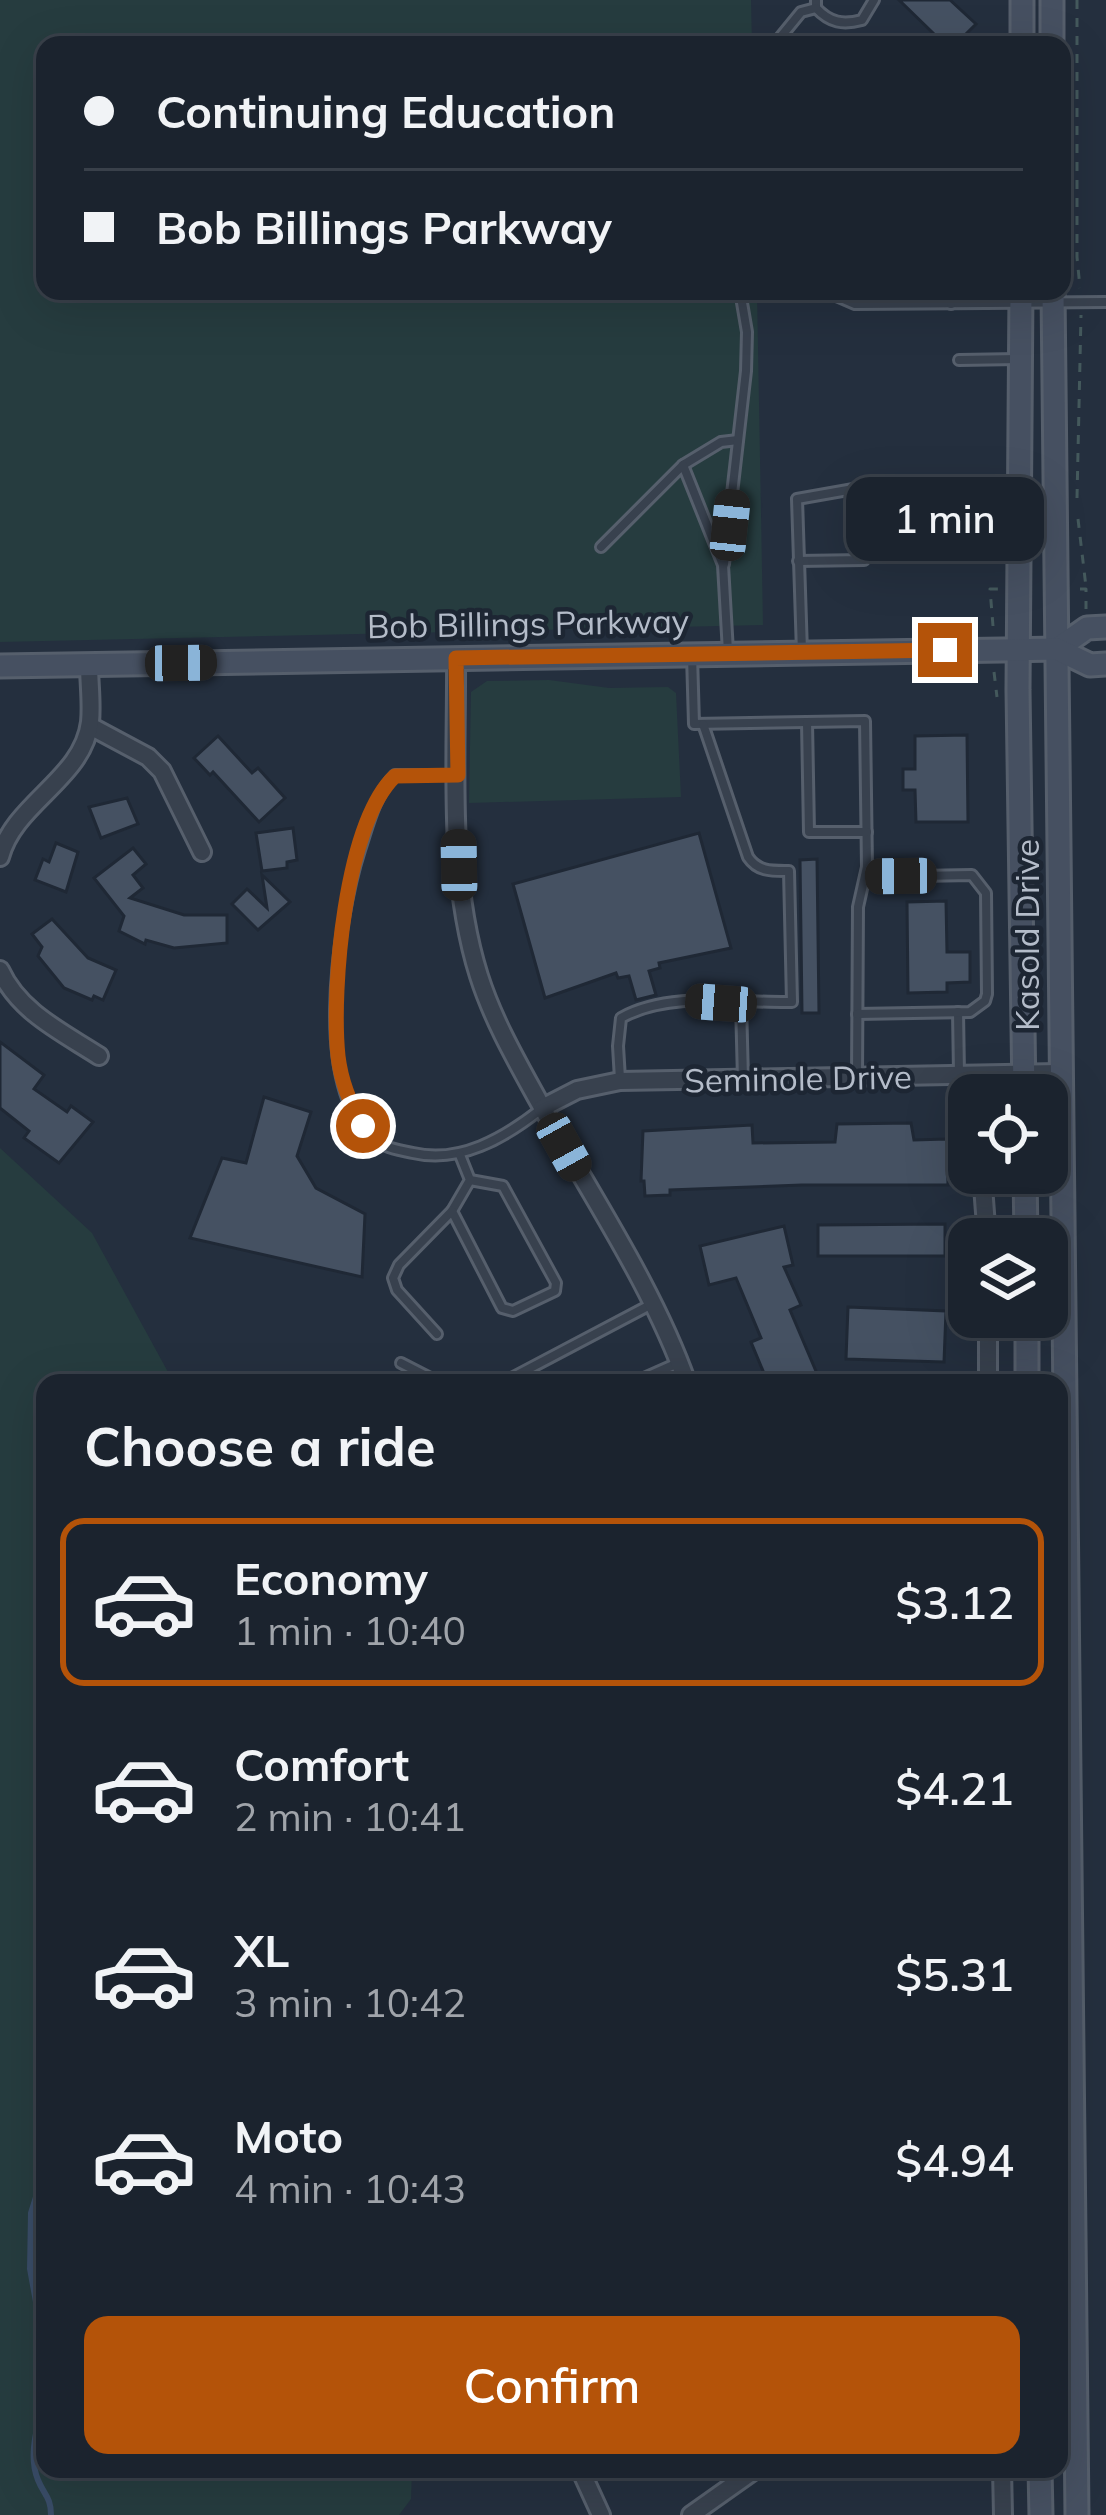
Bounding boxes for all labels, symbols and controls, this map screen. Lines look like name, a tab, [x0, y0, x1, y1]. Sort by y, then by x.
text: Continuing Education	[156, 83, 615, 139]
text: Bob Billings Parkway	[156, 199, 612, 255]
callout: 1 min	[846, 476, 1044, 560]
car	[708, 487, 752, 563]
text: 1 min	[894, 494, 996, 543]
street label: Bob Billings Parkway	[367, 600, 690, 646]
route end	[918, 623, 972, 677]
car	[145, 644, 217, 682]
car	[440, 829, 478, 901]
street label: Kasold Drive	[1006, 839, 1047, 1031]
car	[865, 857, 937, 895]
car	[684, 983, 758, 1023]
street label: Seminole Drive	[684, 1056, 912, 1100]
map controls	[948, 1074, 1068, 1338]
button: locate	[948, 1074, 1068, 1194]
route start	[336, 1099, 390, 1153]
car	[531, 1107, 597, 1187]
button: layers	[948, 1218, 1068, 1338]
text: Choose a ride	[84, 1412, 436, 1480]
icon: car	[90, 1548, 198, 1656]
text: Economy	[234, 1550, 428, 1606]
text: $3.12	[895, 1574, 1014, 1630]
text: 1 min · 10:40	[234, 1606, 466, 1655]
icon: car	[90, 1734, 198, 1842]
text: Comfort	[234, 1736, 409, 1792]
text: $4.21	[895, 1760, 1014, 1816]
text: 2 min · 10:41	[234, 1792, 466, 1841]
icon: car	[90, 1920, 198, 2028]
text: XL	[234, 1922, 289, 1978]
text: $5.31	[895, 1946, 1014, 2002]
text: 3 min · 10:42	[234, 1978, 466, 2027]
icon: car	[90, 2106, 198, 2214]
text: Moto	[234, 2108, 343, 2164]
text: $4.94	[895, 2132, 1014, 2188]
text: 4 min · 10:43	[234, 2164, 466, 2213]
button: Confirm	[84, 2316, 1020, 2454]

